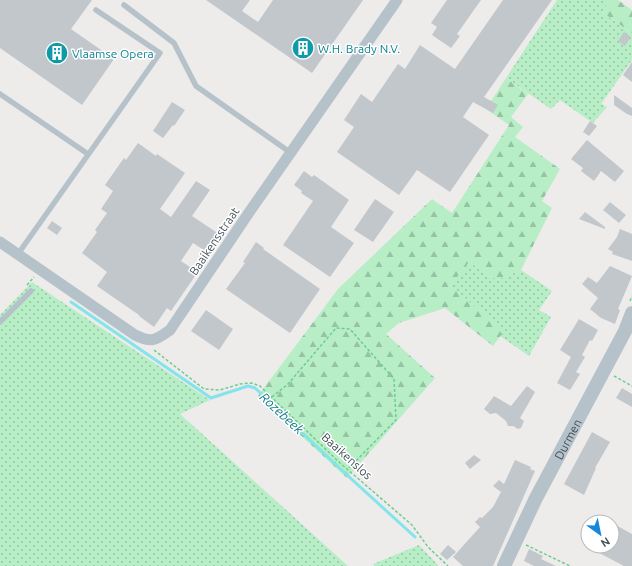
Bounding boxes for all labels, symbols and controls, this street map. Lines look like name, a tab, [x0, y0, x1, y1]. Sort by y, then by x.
building icon: W.H. Brady N.V.	[290, 35, 316, 61]
building icon: Vlaamse Opera	[44, 40, 70, 66]
place label: W.H. Brady N.V.	[318, 42, 400, 55]
place label: Vlaamse Opera	[72, 47, 154, 60]
street label: Baaikensstraat	[187, 204, 242, 277]
water label: Rozebeek	[257, 389, 307, 437]
street label: Durmen	[551, 417, 583, 461]
street label: Baaikenslos	[319, 430, 375, 482]
north arrow	[580, 514, 620, 554]
text: N	[599, 535, 612, 550]

